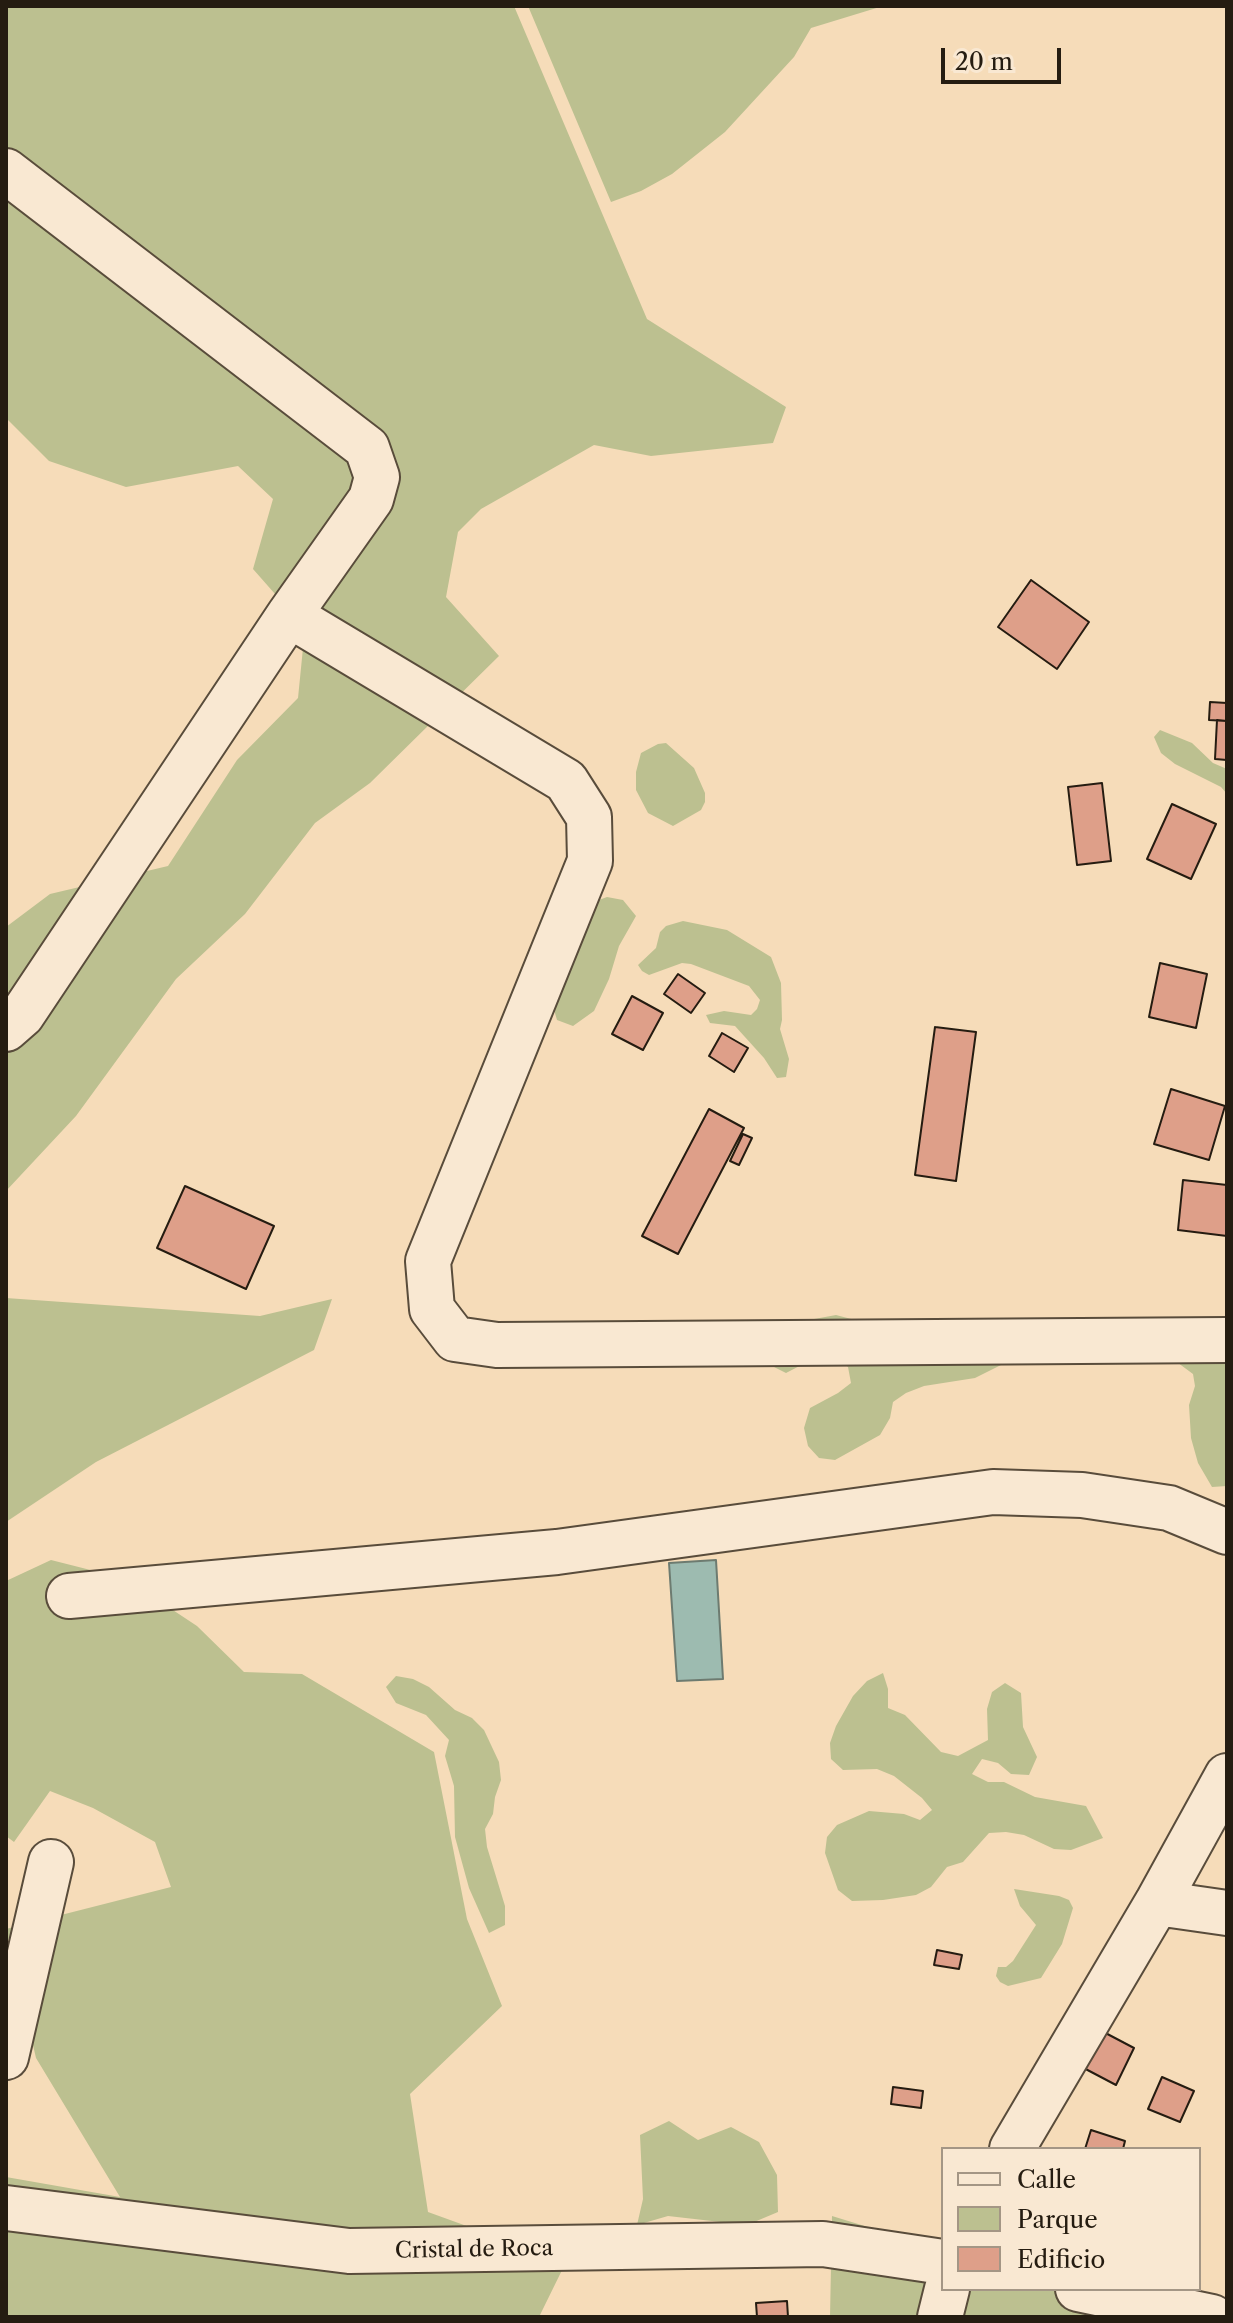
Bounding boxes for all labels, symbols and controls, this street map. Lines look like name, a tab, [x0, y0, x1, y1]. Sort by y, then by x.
scale bar	[945, 32, 1065, 82]
text: 20 m	[955, 47, 1013, 76]
legend	[941, 2147, 1201, 2291]
text: Calle	[1017, 2165, 1076, 2194]
text: Parque	[1017, 2205, 1098, 2234]
street label: Cristal de Roca	[395, 2235, 553, 2265]
text: Edificio	[1017, 2245, 1105, 2274]

